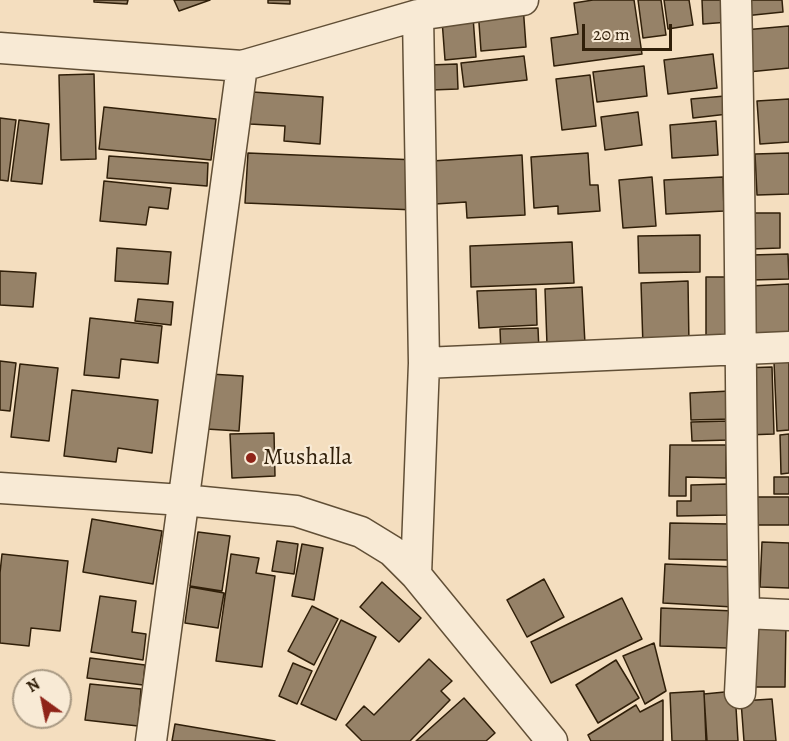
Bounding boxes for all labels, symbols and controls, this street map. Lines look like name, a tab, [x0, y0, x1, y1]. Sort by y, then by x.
scale bar	[585, 12, 675, 50]
text: 20 m	[593, 22, 630, 46]
place label: Mushalla	[263, 444, 352, 472]
marker: Mushalla	[244, 451, 258, 465]
north arrow	[12, 669, 72, 729]
text: N	[22, 673, 44, 698]

